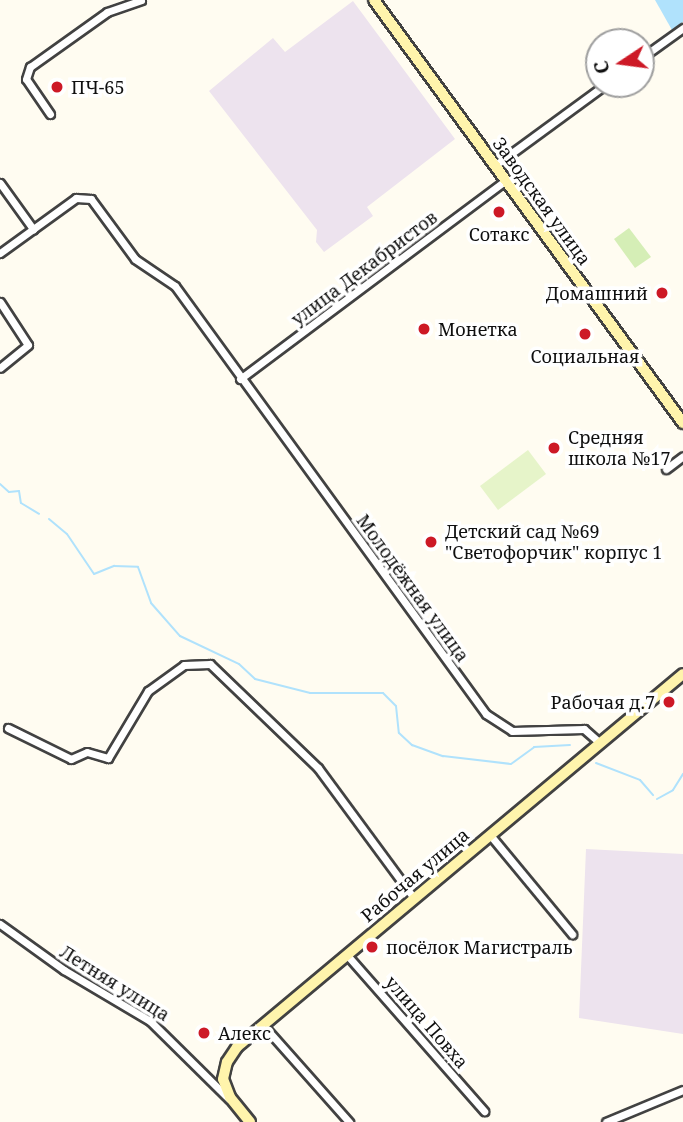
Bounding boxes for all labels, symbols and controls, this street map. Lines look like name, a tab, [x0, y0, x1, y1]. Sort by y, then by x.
north arrow	[585, 28, 655, 98]
text: С	[587, 58, 616, 76]
place label: ПЧ-65	[71, 76, 124, 98]
marker: ПЧ-65	[49, 79, 65, 95]
street label: Заводская улица	[488, 133, 596, 269]
marker: Сотакс	[491, 204, 507, 220]
street label: улица Декабристов	[287, 206, 441, 330]
place label: Сотакс	[469, 223, 529, 245]
place label: Домашний	[546, 282, 648, 304]
marker: Домашний	[654, 285, 670, 301]
place label: Монетка	[438, 318, 518, 340]
marker: Монетка	[416, 321, 432, 337]
marker: Социальная	[577, 326, 593, 342]
place label: Социальная	[530, 345, 640, 367]
place label: Средняя школа №17	[568, 427, 671, 470]
marker: Средняя школа №17	[546, 440, 562, 456]
street label: Молодёжная улица	[352, 510, 474, 666]
place label: Детский сад №69 "Светофорчик" корпус 1	[445, 521, 662, 564]
marker: Детский сад №69 "Светофорчик" корпус 1	[423, 534, 439, 550]
place label: Рабочая д.7	[551, 691, 655, 713]
marker: Рабочая д.7	[661, 694, 677, 710]
street label: Рабочая улица	[357, 824, 473, 926]
place label: посёлок Магистраль	[386, 936, 572, 958]
marker: посёлок Магистраль	[364, 939, 380, 955]
street label: Летняя улица	[56, 941, 174, 1025]
street label: улица Повха	[381, 971, 473, 1073]
place label: Алекс	[218, 1022, 271, 1044]
marker: Алекс	[196, 1025, 212, 1041]

